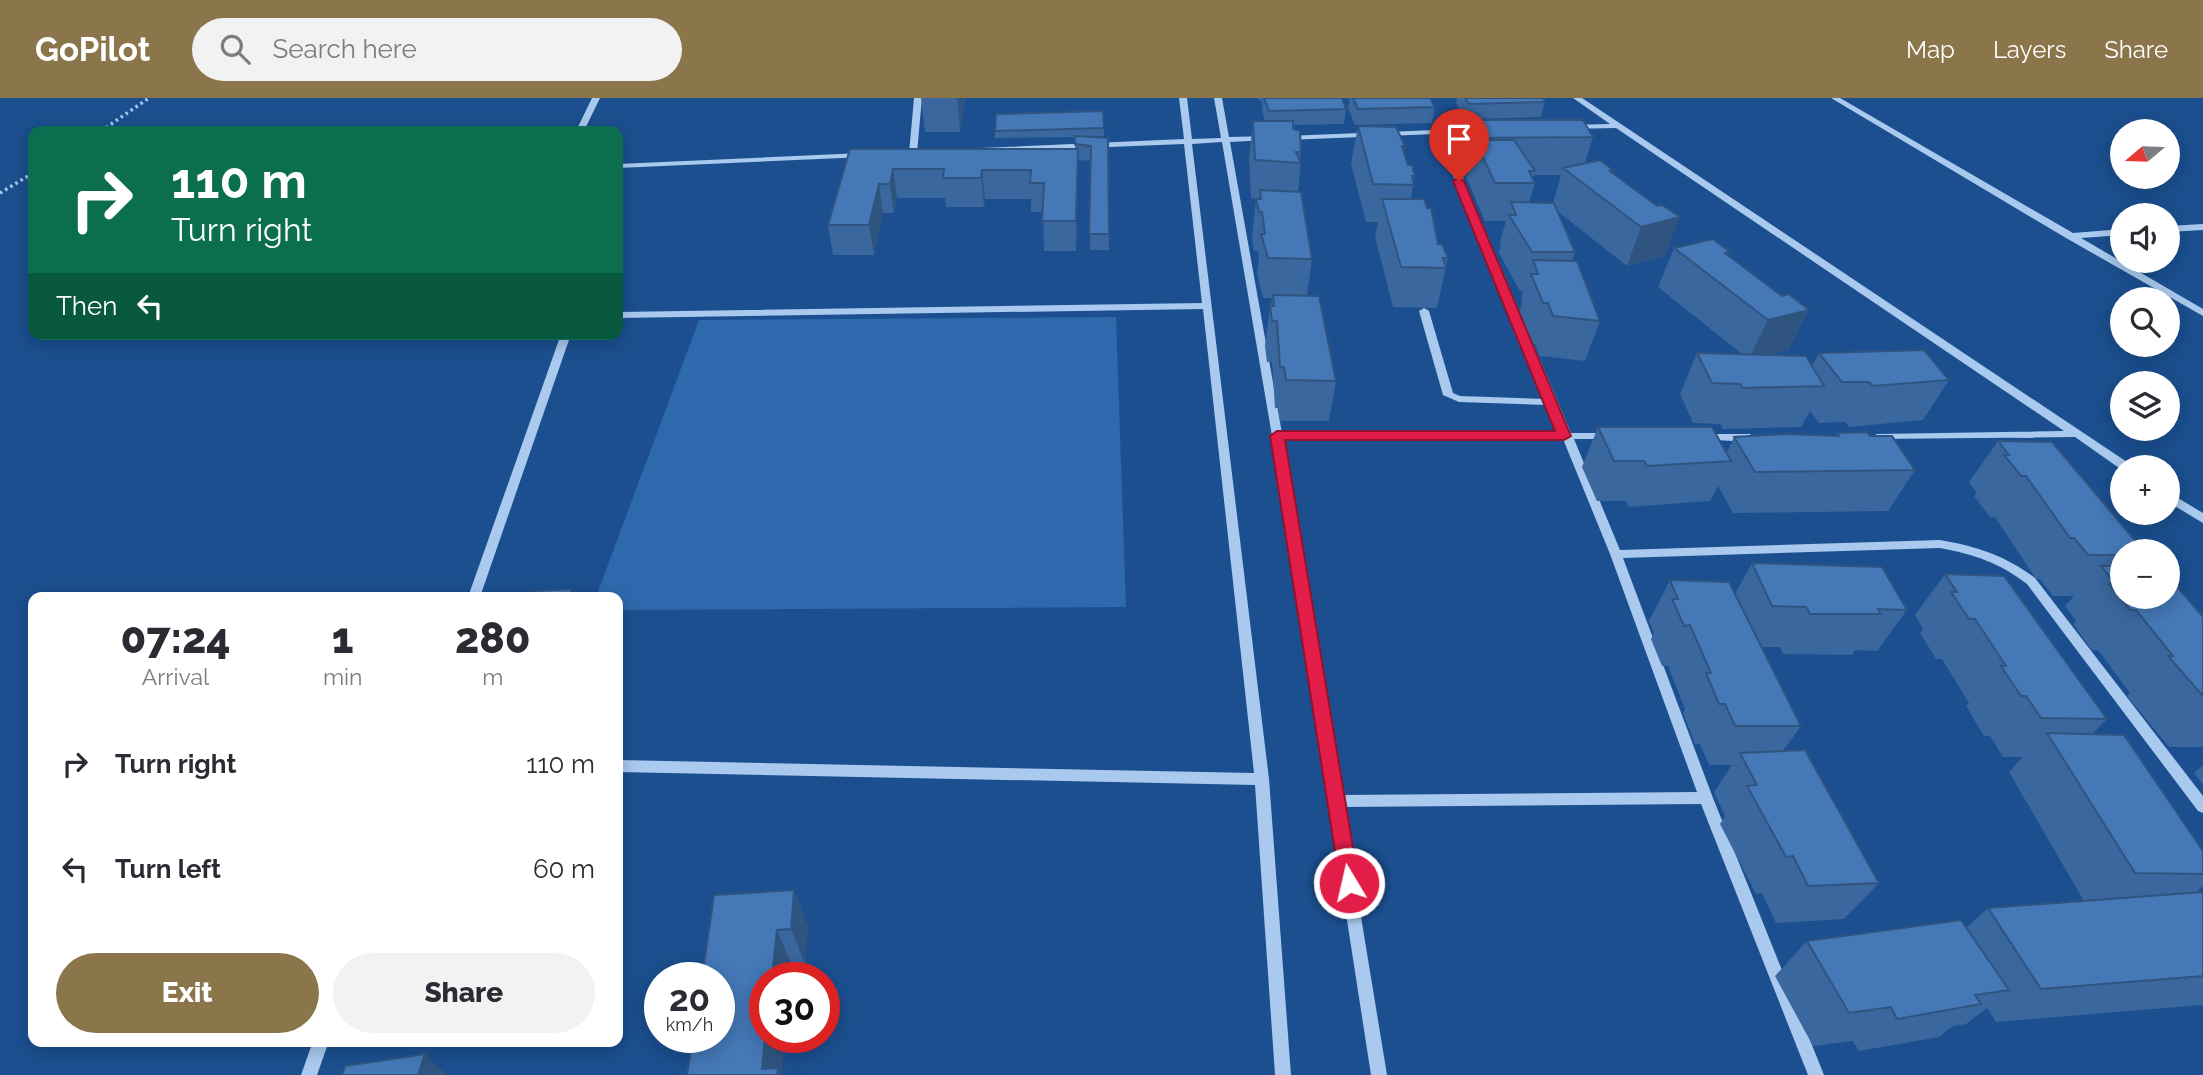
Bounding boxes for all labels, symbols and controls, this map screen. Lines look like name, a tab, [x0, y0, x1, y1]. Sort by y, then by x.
search box	[192, 18, 682, 81]
text: GoPilot	[35, 30, 150, 69]
icon: search	[216, 30, 254, 68]
text: Search here	[272, 34, 417, 64]
text: Map	[1906, 35, 1955, 64]
text: Layers	[1993, 35, 2066, 64]
text: Share	[2104, 35, 2168, 64]
pin	[1429, 109, 1489, 181]
north arrow	[2110, 119, 2180, 189]
map controls	[2110, 119, 2180, 609]
icon: arrive	[1440, 120, 1478, 158]
text: 110 m	[171, 152, 307, 209]
icon: right	[56, 154, 147, 245]
button: sound	[2110, 203, 2180, 273]
text: Turn right	[171, 211, 312, 248]
icon: left	[131, 287, 169, 325]
button: search	[2110, 287, 2180, 357]
text: Then	[56, 291, 117, 321]
button: layers	[2110, 371, 2180, 441]
button: +	[2110, 455, 2180, 525]
button: −	[2110, 539, 2180, 609]
text: 07:24	[120, 614, 231, 663]
text: 1	[332, 614, 354, 663]
text: 280	[455, 614, 531, 663]
text: Arrival	[142, 663, 209, 690]
text: min	[323, 663, 363, 690]
text: m	[482, 663, 503, 690]
icon: right	[56, 745, 94, 783]
text: Turn right	[115, 749, 236, 779]
text: 110 m	[526, 749, 595, 779]
position arrow	[1312, 846, 1386, 920]
icon: left	[56, 850, 94, 888]
text: Turn left	[115, 854, 221, 884]
text: 60 m	[533, 854, 595, 884]
button: Exit	[56, 953, 319, 1033]
button: Share	[333, 953, 595, 1033]
speed limit sign: 30	[749, 962, 840, 1053]
text: 20	[669, 978, 710, 1019]
text: km/h	[666, 1014, 713, 1035]

